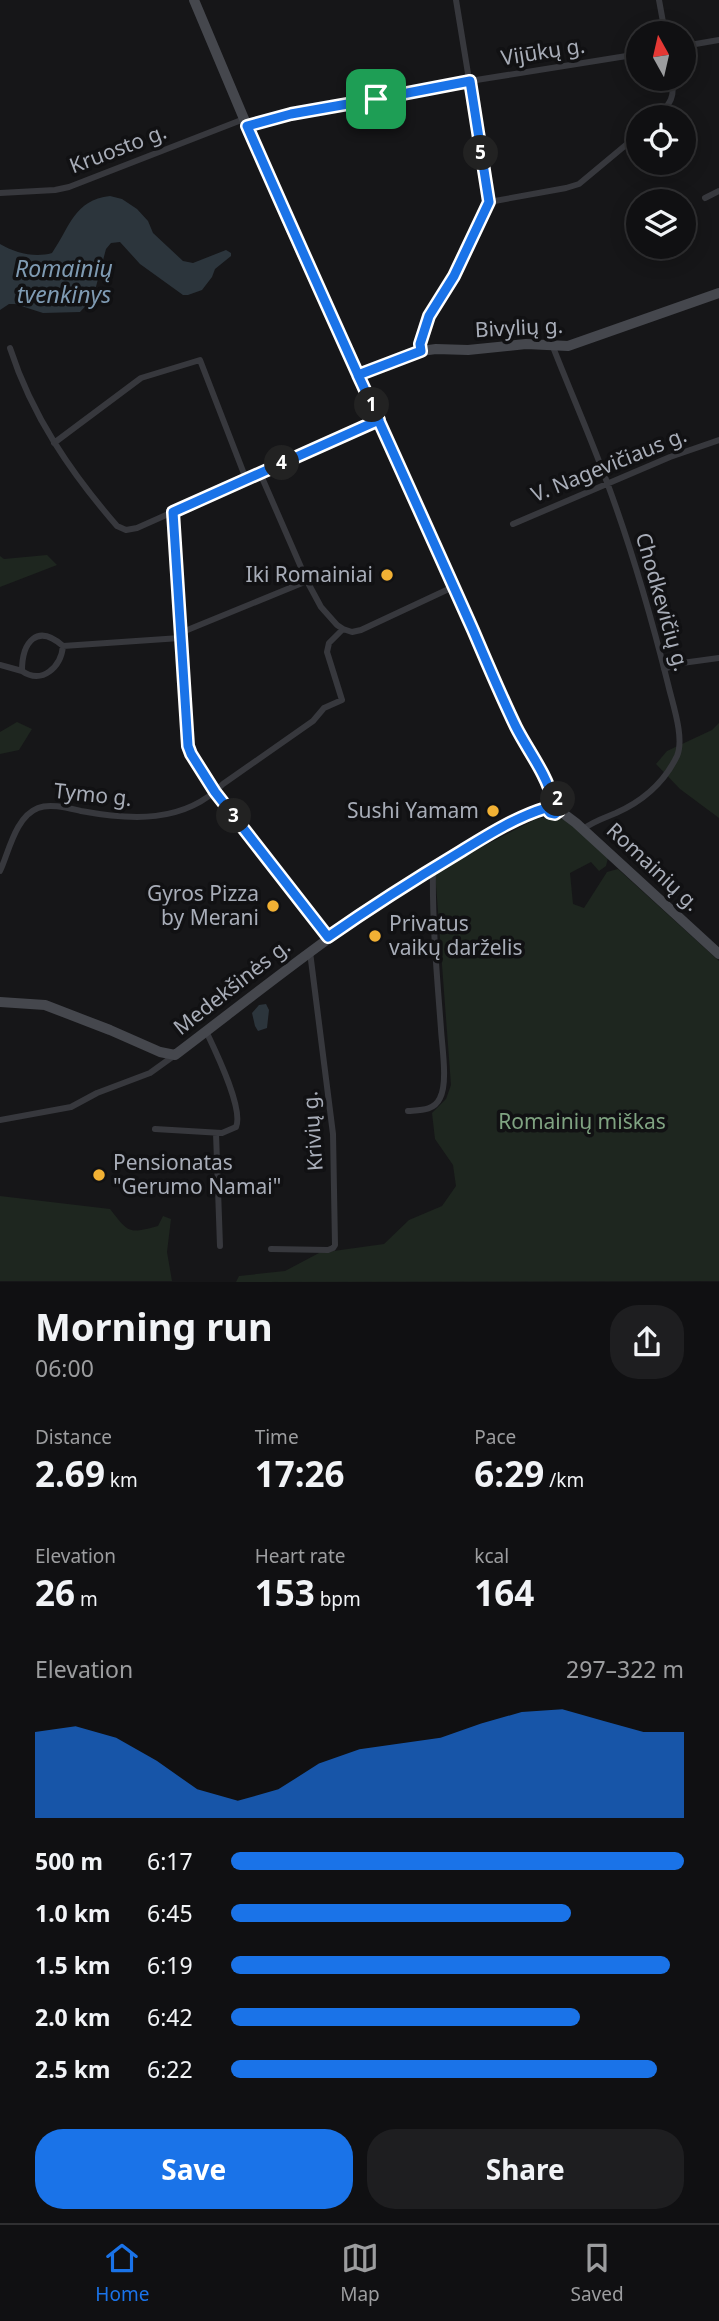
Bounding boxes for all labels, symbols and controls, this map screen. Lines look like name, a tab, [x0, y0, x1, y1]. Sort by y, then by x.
north arrow	[626, 21, 696, 91]
map controls	[626, 21, 696, 259]
street label: Vijūkų g.	[499, 31, 587, 71]
pin	[346, 69, 406, 129]
icon: arrive	[357, 80, 395, 118]
button: locate	[626, 105, 696, 175]
street label: Kruosto g.	[65, 117, 170, 179]
pin: 5	[463, 136, 498, 170]
text: 5	[475, 139, 486, 165]
button: layers	[626, 189, 696, 259]
water label: Romainių tvenkinys	[15, 252, 113, 310]
street label: Bivylių g.	[474, 311, 564, 343]
pin: 1	[354, 388, 390, 422]
text: 1	[366, 391, 377, 417]
street label: V. Nagevičiaus g.	[527, 420, 690, 508]
pin: 4	[264, 446, 300, 480]
text: 4	[276, 449, 287, 475]
street label: Chodkevičių g.	[630, 529, 696, 674]
place label: Iki Romainiai	[246, 560, 373, 588]
marker: Iki Romainiai	[379, 567, 395, 583]
street label: Tymo g.	[53, 776, 134, 812]
pin: 2	[540, 782, 576, 816]
text: 2	[552, 785, 563, 811]
place label: Sushi Yamam	[347, 796, 479, 824]
pin: 3	[216, 798, 252, 834]
text: 3	[228, 802, 239, 828]
marker: Sushi Yamam	[485, 803, 501, 819]
street label: Romainių g.	[601, 816, 706, 917]
place label: Gyros Pizza by Merani	[147, 879, 259, 931]
marker: Gyros Pizza by Merani	[265, 898, 281, 914]
place label: Privatus vaikų darželis	[389, 909, 523, 961]
marker: Privatus vaikų darželis	[367, 928, 383, 944]
street label: Medekšinės g.	[167, 932, 296, 1041]
street label: Krivių g.	[295, 1090, 329, 1172]
park label: Romainių miškas	[498, 1107, 666, 1135]
place label: Pensionatas "Gerumo Namai"	[113, 1148, 281, 1200]
marker: Pensionatas "Gerumo Namai"	[91, 1167, 107, 1183]
text: Morning run	[35, 1300, 273, 1352]
button: share	[610, 1305, 684, 1379]
text: 06:00	[35, 1352, 94, 1384]
text: Distance	[35, 1424, 112, 1450]
text: Time	[255, 1424, 299, 1450]
text: Pace	[474, 1424, 516, 1450]
text: 2.69	[35, 1450, 105, 1497]
text: 17:26	[255, 1450, 345, 1497]
text: 6:29	[474, 1450, 544, 1497]
text: km	[105, 1467, 138, 1493]
text: /km	[544, 1467, 584, 1493]
text: Elevation	[35, 1543, 116, 1569]
text: Heart rate	[255, 1543, 345, 1569]
text: kcal	[474, 1543, 509, 1569]
text: 26	[35, 1569, 75, 1616]
text: 153	[255, 1569, 315, 1616]
text: 164	[474, 1569, 534, 1616]
text: m	[75, 1586, 98, 1612]
text: bpm	[315, 1586, 361, 1612]
text: Elevation	[35, 1653, 133, 1685]
text: 297–322 m	[566, 1653, 684, 1685]
text: 500 m	[35, 1845, 103, 1877]
text: 6:17	[147, 1845, 193, 1877]
text: 1.0 km	[35, 1897, 110, 1929]
text: 6:45	[147, 1897, 193, 1929]
text: 1.5 km	[35, 1949, 110, 1981]
text: 6:19	[147, 1949, 193, 1981]
text: 2.0 km	[35, 2001, 110, 2033]
text: 6:42	[147, 2001, 193, 2033]
text: 2.5 km	[35, 2053, 110, 2085]
text: 6:22	[147, 2053, 193, 2085]
button: Save	[35, 2129, 353, 2209]
button: Share	[367, 2129, 684, 2209]
tab: Home	[95, 2239, 149, 2307]
tab: Map	[340, 2239, 380, 2307]
tab: Saved	[570, 2239, 624, 2307]

